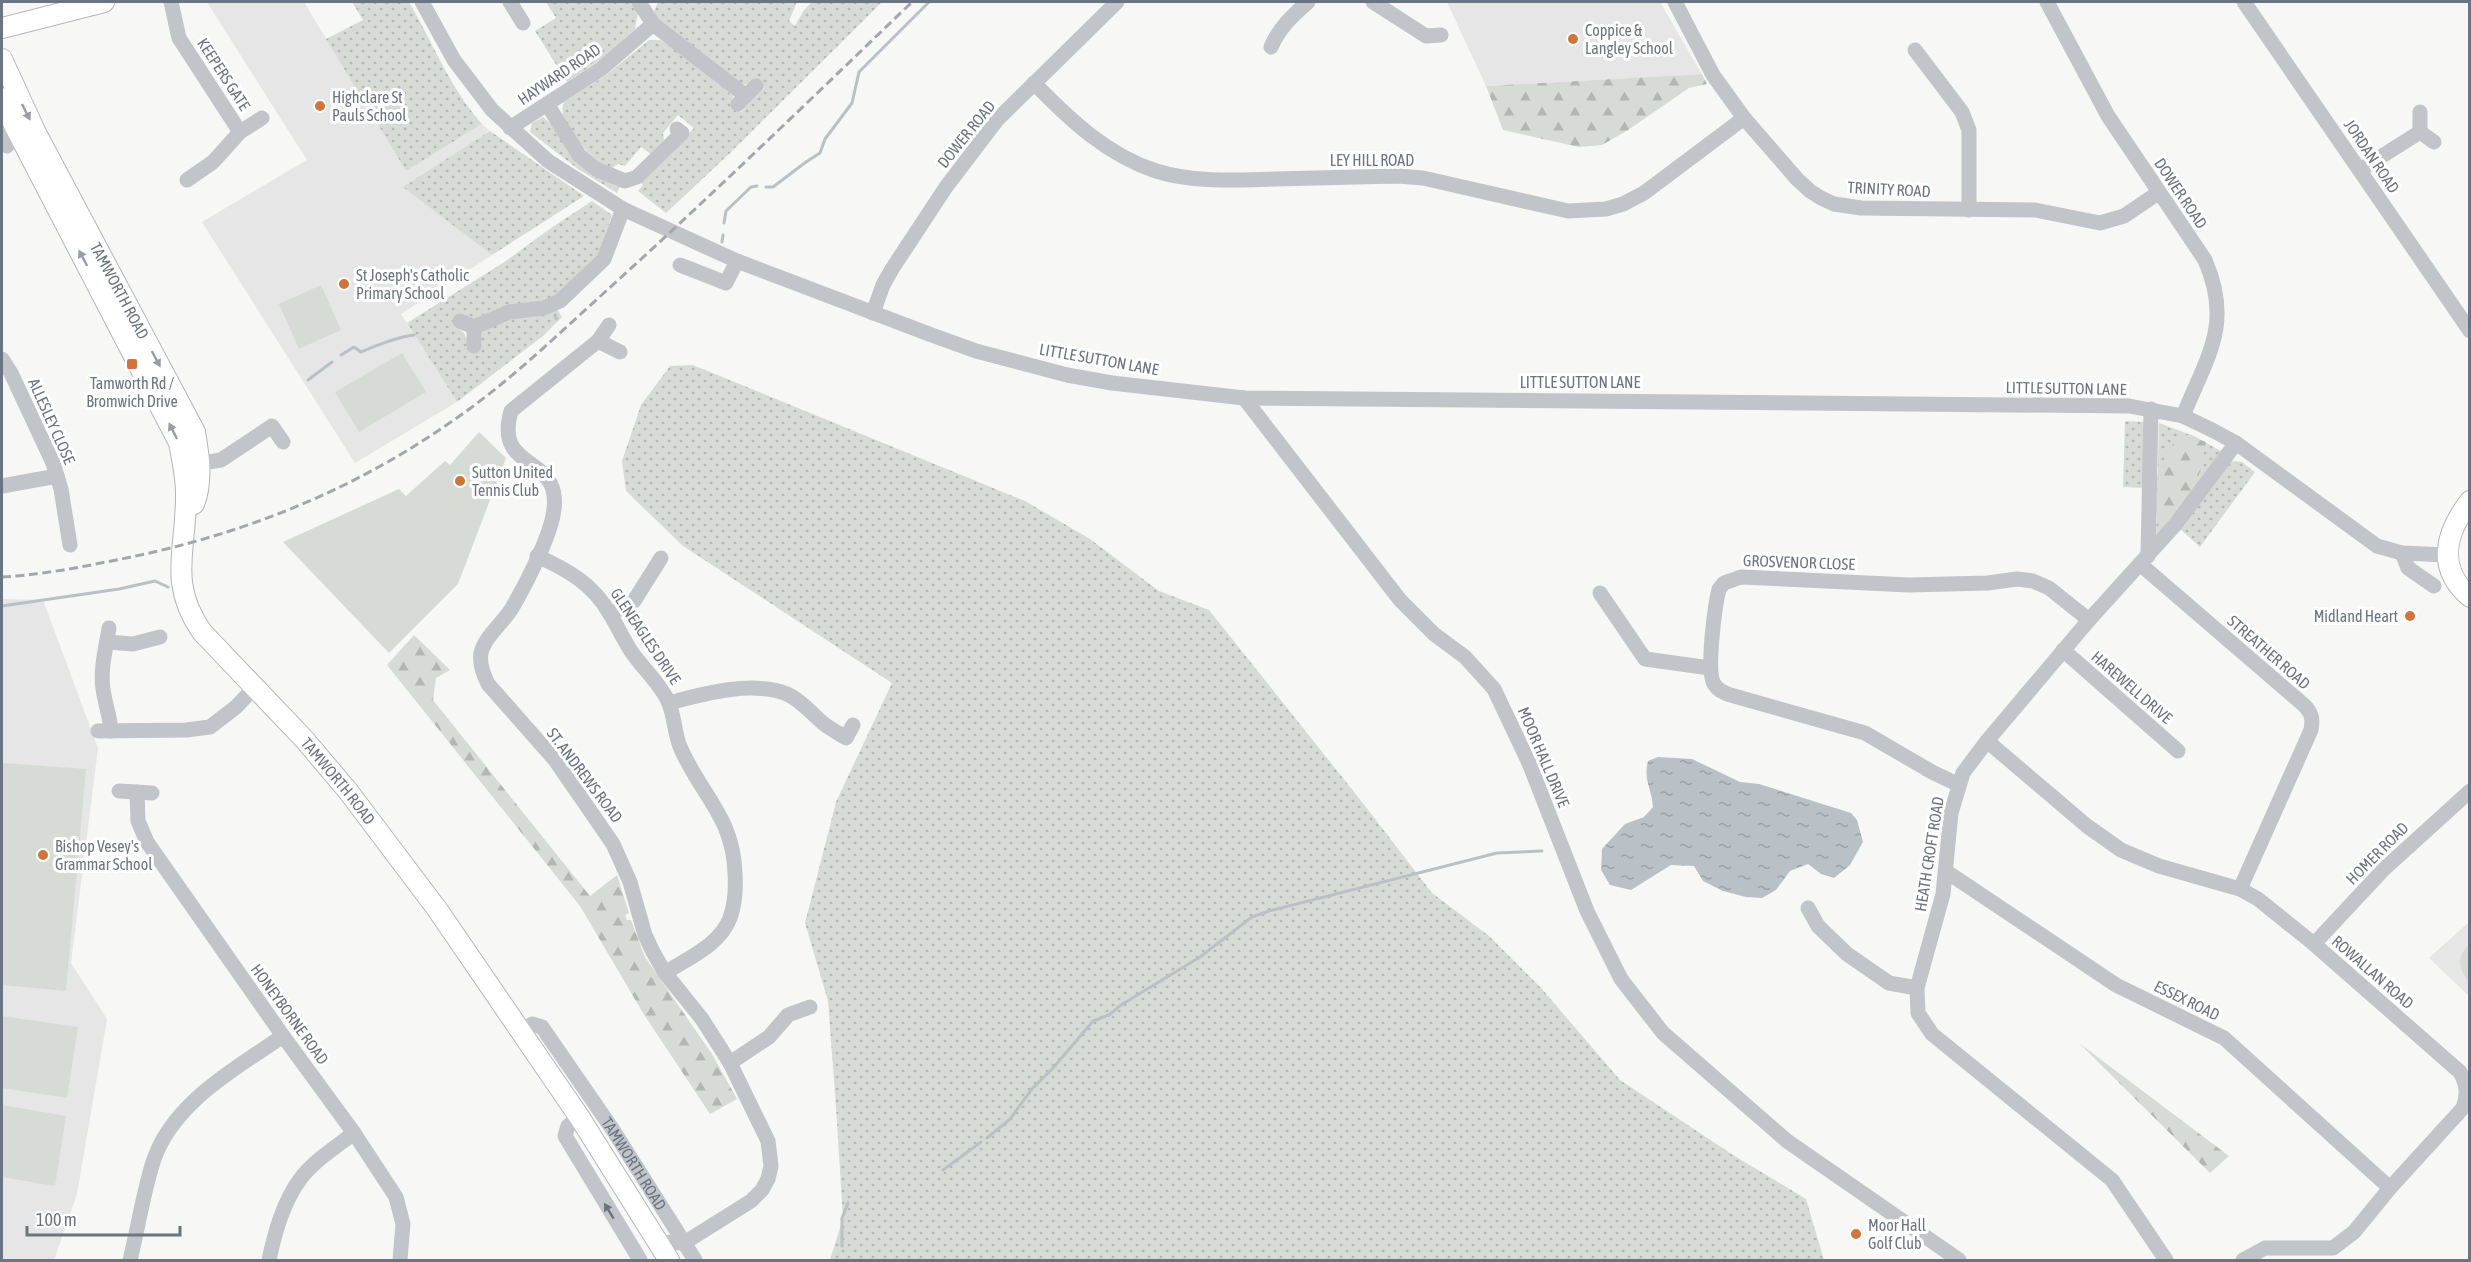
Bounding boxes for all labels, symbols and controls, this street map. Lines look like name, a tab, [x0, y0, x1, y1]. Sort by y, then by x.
place label: Coppice & Langley School	[1585, 21, 1674, 58]
marker: Coppice & Langley School	[1566, 32, 1580, 46]
street label: KEEPERS GATE	[194, 34, 254, 114]
street label: HAYWARD ROAD	[514, 40, 604, 108]
place label: Highclare St Pauls School	[332, 88, 407, 124]
street label: DOWER ROAD	[934, 97, 998, 171]
marker: Highclare St Pauls School	[313, 99, 327, 113]
one-way arrow	[21, 104, 31, 121]
street label: JORDAN ROAD	[2341, 116, 2403, 196]
street label: LEY HILL ROAD	[1330, 151, 1414, 169]
street label: DOWER ROAD	[2151, 154, 2211, 232]
street label: TRINITY ROAD	[1847, 178, 1931, 200]
street label: TAMWORTH ROAD	[87, 239, 153, 342]
one-way arrow	[78, 249, 88, 266]
place label: St Joseph's Catholic Primary School	[356, 266, 469, 303]
marker: St Joseph's Catholic Primary School	[337, 277, 351, 291]
street label: LITTLE SUTTON LANE	[1038, 340, 1160, 378]
one-way arrow	[151, 351, 161, 368]
marker: Tamworth Rd / Bromwich Drive	[125, 357, 139, 371]
street label: LITTLE SUTTON LANE	[1520, 373, 1641, 391]
place label: Tamworth Rd / Bromwich Drive	[86, 374, 178, 410]
street label: ALLESLEY CLOSE	[25, 375, 79, 467]
street label: LITTLE SUTTON LANE	[2006, 378, 2127, 398]
one-way arrow	[168, 422, 178, 440]
place label: Sutton United Tennis Club	[472, 463, 553, 499]
marker: Sutton United Tennis Club	[453, 474, 467, 488]
street label: GROSVENOR CLOSE	[1743, 551, 1855, 573]
street label: GLENEAGLES DRIVE	[607, 585, 685, 687]
place label: Midland Heart	[2314, 607, 2398, 625]
marker: Midland Heart	[2403, 609, 2417, 623]
street label: STREATHER ROAD	[2224, 611, 2314, 693]
street label: HAREWELL DRIVE	[2088, 647, 2176, 727]
street label: MOOR HALL DRIVE	[1515, 704, 1573, 810]
street label: ST. ANDREWS ROAD	[544, 724, 626, 826]
street label: TAMWORTH ROAD	[298, 734, 379, 828]
street label: HEATH CROFT ROAD	[1911, 795, 1947, 913]
street label: HOMER ROAD	[2342, 818, 2412, 888]
place label: Bishop Vesey's Grammar School	[55, 837, 153, 873]
marker: Bishop Vesey's Grammar School	[36, 848, 50, 862]
street label: ROWALLAN ROAD	[2329, 932, 2417, 1012]
street label: HONEYBORNE ROAD	[248, 960, 332, 1068]
street label: ESSEX ROAD	[2151, 976, 2223, 1024]
street label: TAMWORTH ROAD	[598, 1114, 670, 1213]
scale bar	[27, 1199, 180, 1237]
one-way arrow	[604, 1203, 615, 1219]
text: 100 m	[36, 1209, 77, 1230]
place label: Moor Hall Golf Club	[1868, 1216, 1927, 1252]
marker: Moor Hall Golf Club	[1849, 1227, 1863, 1241]

